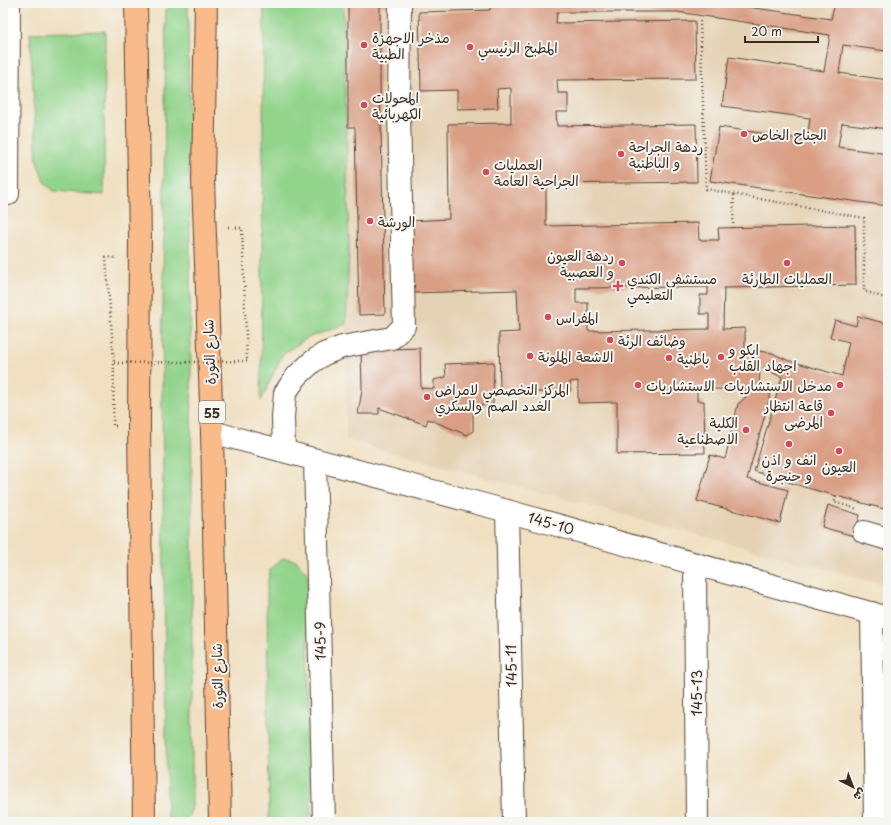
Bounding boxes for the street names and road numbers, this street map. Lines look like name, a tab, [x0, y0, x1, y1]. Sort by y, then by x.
street label: شارع الثورة	[197, 319, 221, 385]
road number: 55	[199, 401, 225, 423]
street label: 145-10	[525, 506, 577, 540]
street label: 145-9	[309, 621, 331, 661]
street label: شارع الثورة	[206, 643, 228, 709]
street label: 145-11	[500, 644, 522, 688]
street label: 145-13	[686, 670, 707, 716]

